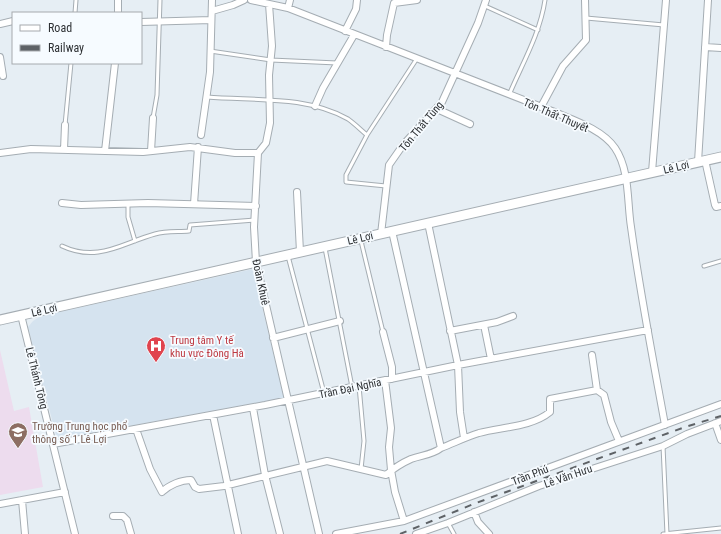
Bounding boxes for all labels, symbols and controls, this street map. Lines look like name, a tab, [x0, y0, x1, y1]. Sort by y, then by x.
legend	[12, 12, 142, 64]
text: Road	[48, 21, 72, 35]
text: Railway	[48, 41, 84, 55]
street label: Tôn Thất Thuyết	[521, 96, 590, 135]
street label: Tôn Thất Tùng	[397, 99, 446, 154]
street label: Lê Lợi	[662, 158, 690, 177]
street label: Lê Lợi	[346, 229, 374, 248]
street label: Đoàn Khuê	[249, 258, 272, 306]
street label: Lê Lợi	[30, 301, 58, 320]
place label: Trung tâm Y tế khu vực Đông Hà	[170, 334, 244, 360]
hospital icon: Trung tâm Y tế khu vực Đông Hà	[145, 335, 167, 363]
street label: Lê Thánh Tông	[23, 346, 50, 410]
street label: Trần Đại Nghĩa	[318, 376, 383, 401]
place label: Trường Trung học phổ thông số 1 Lê Lợi	[32, 420, 128, 446]
school or university icon: Trường Trung học phổ thông số 1 Lê Lợi	[7, 421, 29, 449]
street label: Lê Văn Hưu	[542, 462, 594, 491]
street label: Trần Phú	[510, 463, 550, 488]

